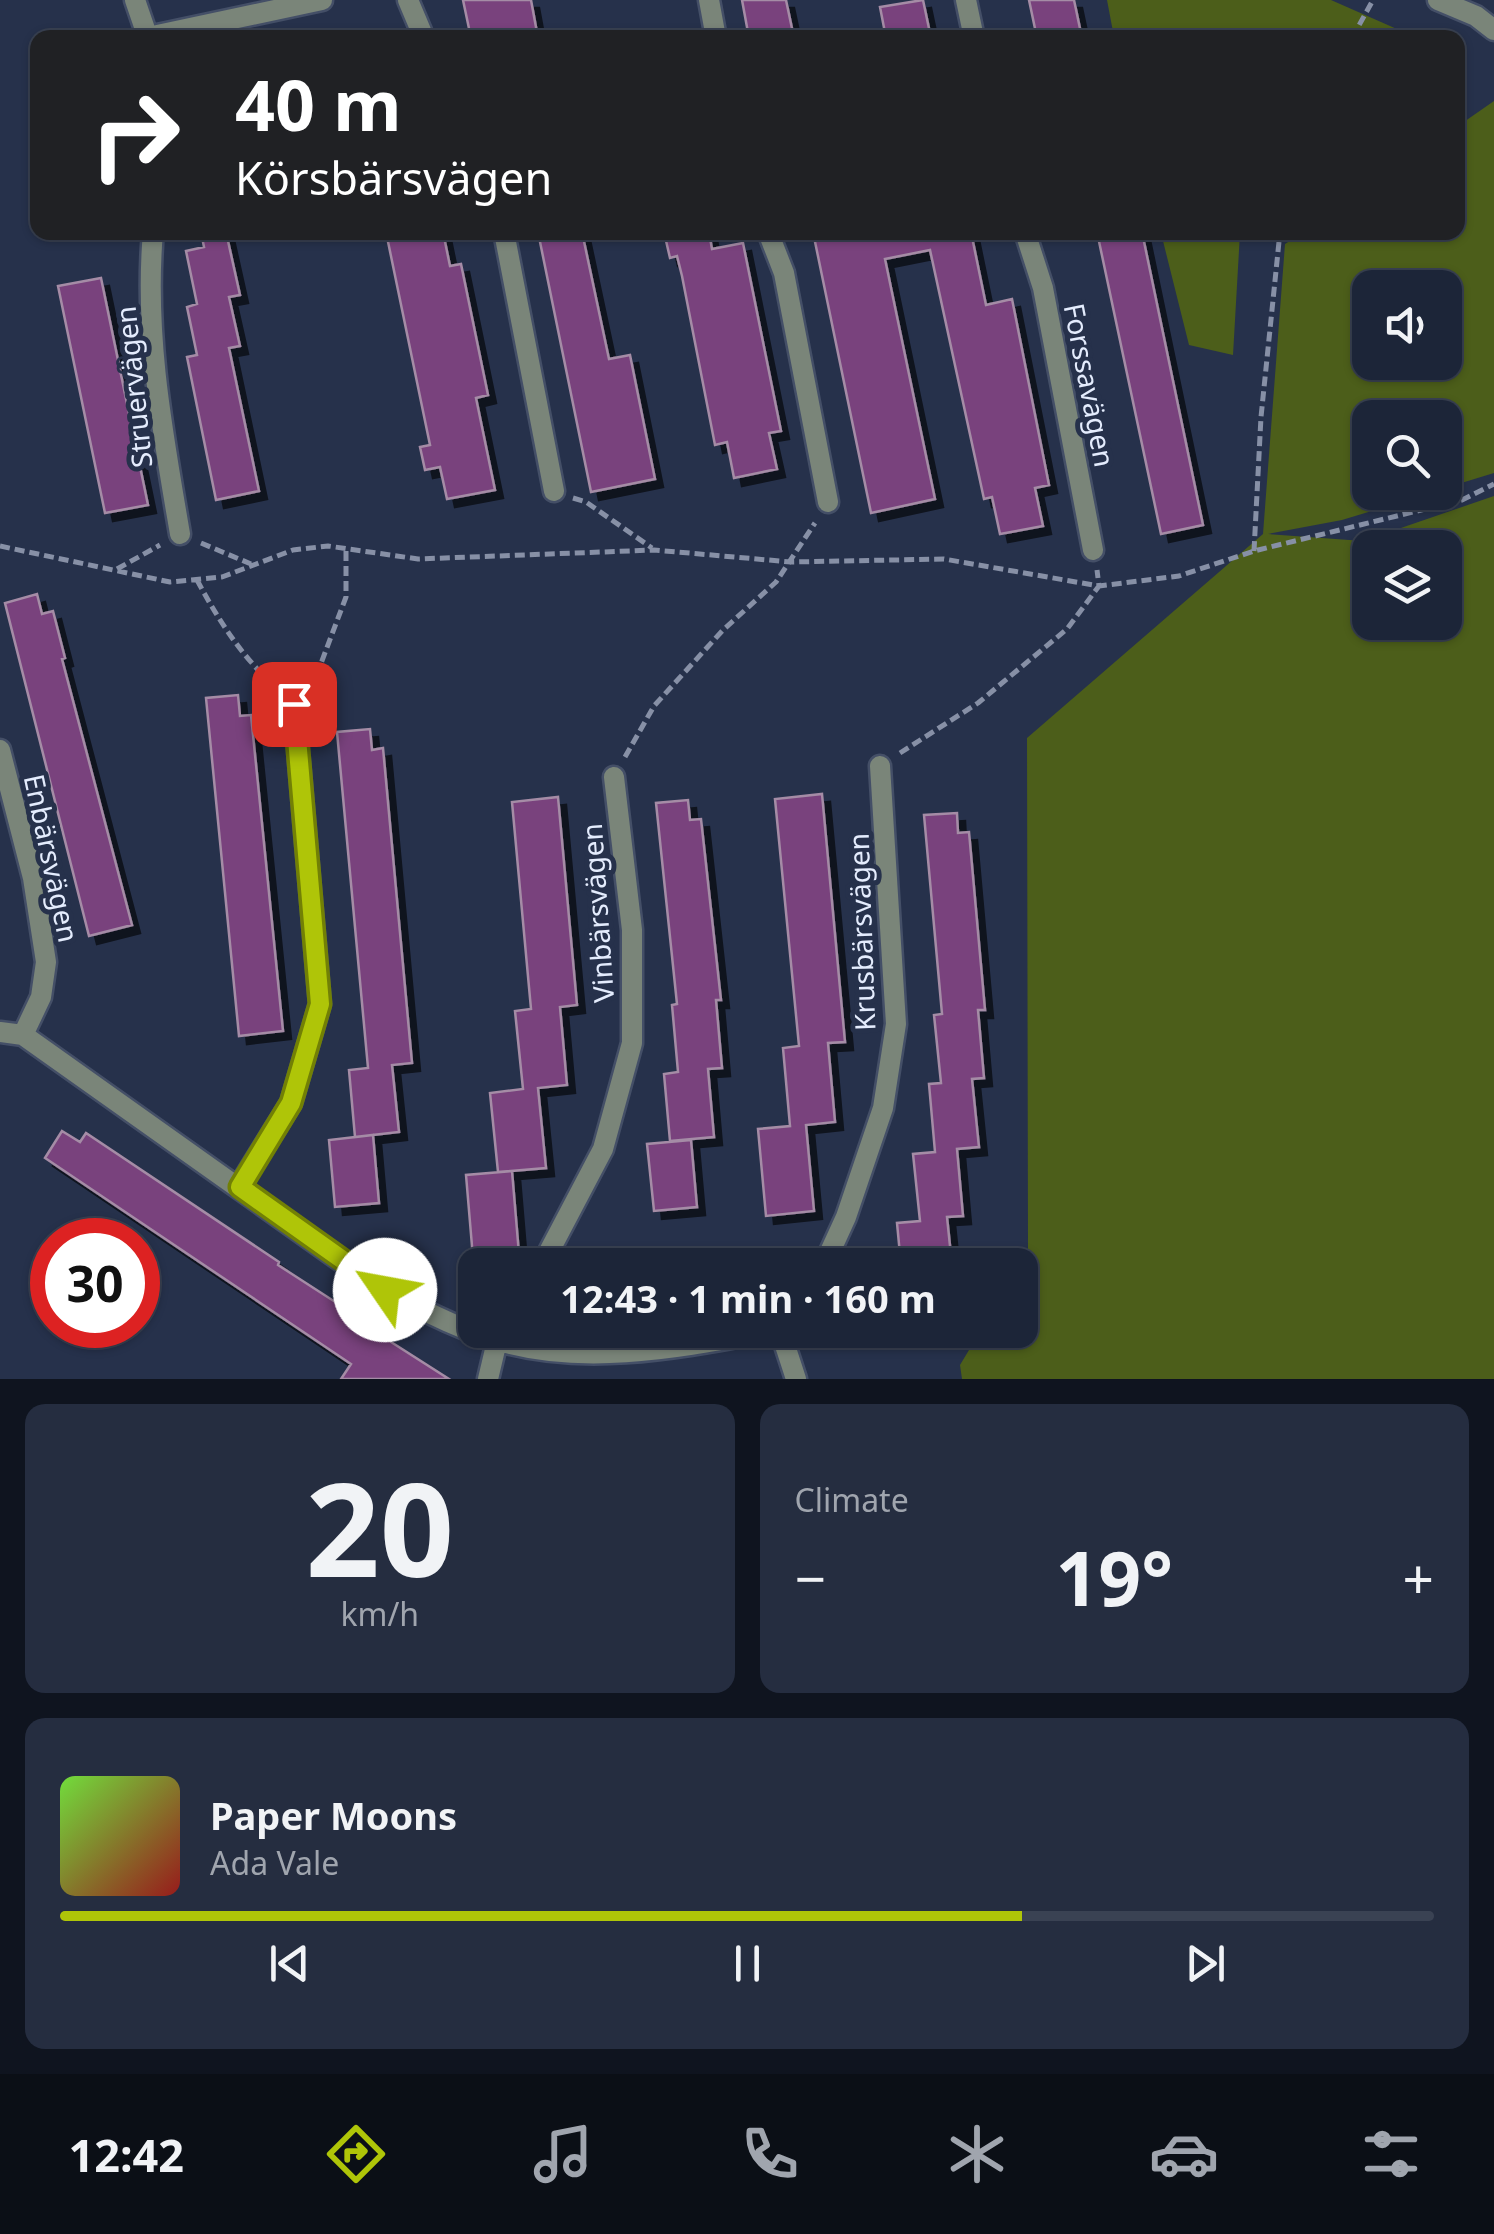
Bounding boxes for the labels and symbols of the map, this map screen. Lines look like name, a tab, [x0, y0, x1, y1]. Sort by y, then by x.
street label: Forssavägen	[1056, 300, 1124, 470]
street label: Struervägen	[106, 304, 160, 470]
pin	[252, 662, 337, 747]
street label: Enbärsvägen	[16, 770, 88, 946]
street label: Vinbärsvägen	[572, 822, 622, 1004]
street label: Krusbärsvägen	[839, 833, 883, 1031]
speed limit sign: 30	[30, 1218, 160, 1348]
position arrow	[333, 1238, 437, 1342]

